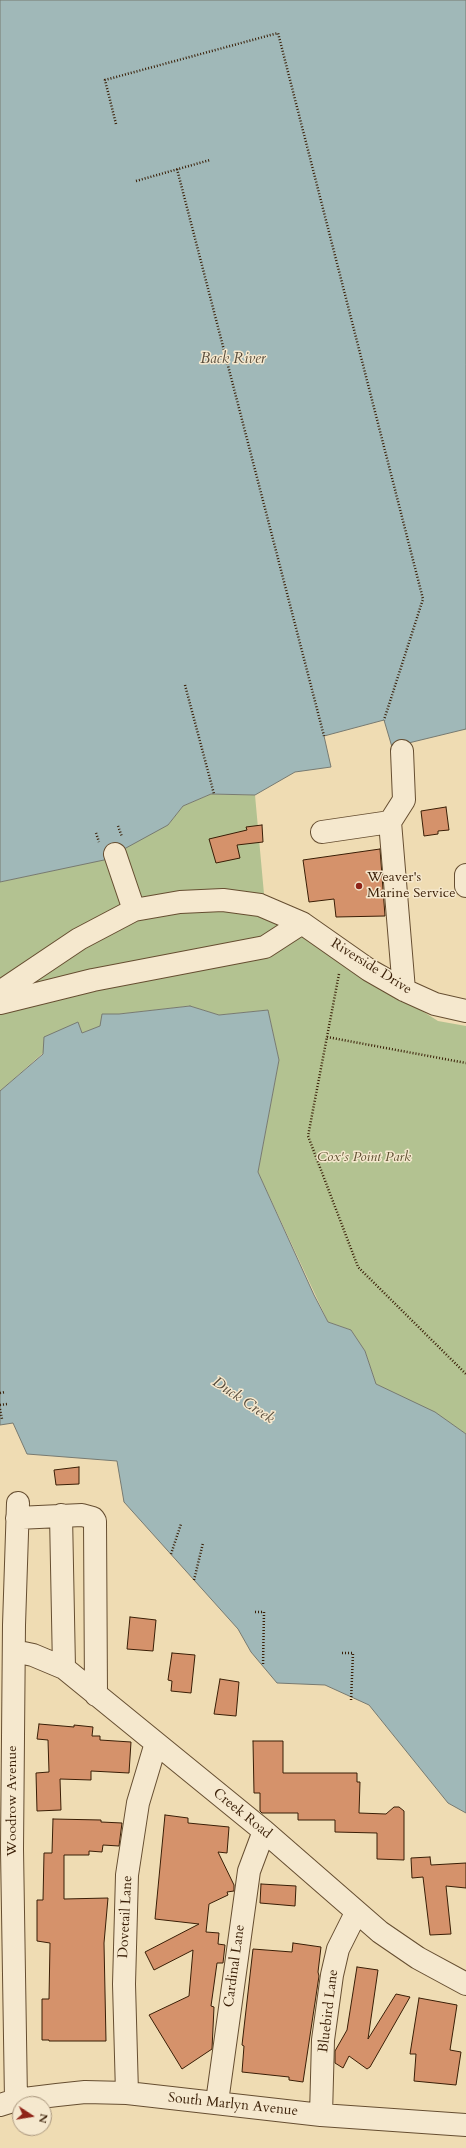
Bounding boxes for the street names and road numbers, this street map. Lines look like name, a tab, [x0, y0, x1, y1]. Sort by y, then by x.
street label: Riverside Drive	[327, 935, 415, 999]
street label: Woodrow Avenue	[5, 1745, 21, 1857]
street label: Creek Road	[209, 1785, 275, 1843]
street label: Dovetail Lane	[115, 1875, 137, 1959]
street label: Cardinal Lane	[221, 1924, 249, 2008]
street label: Bluebird Lane	[316, 1968, 342, 2054]
street label: South Marlyn Avenue	[167, 2090, 299, 2120]

